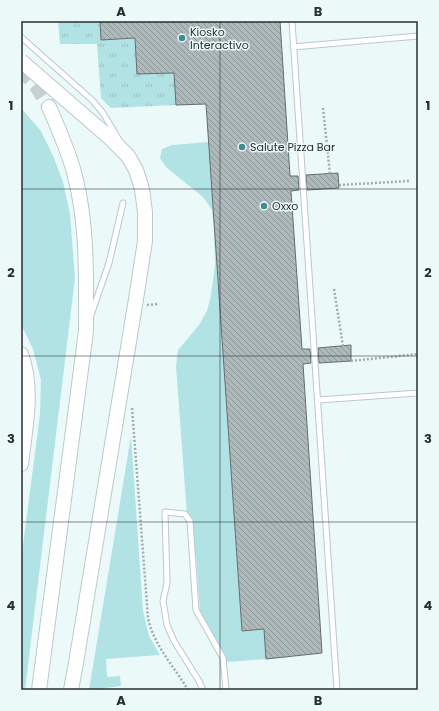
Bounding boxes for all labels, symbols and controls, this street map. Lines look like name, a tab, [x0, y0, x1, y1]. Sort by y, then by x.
text: A	[116, 2, 126, 21]
text: B	[314, 2, 323, 21]
place label: Kiosko Interactivo	[190, 24, 249, 53]
marker: Kiosko Interactivo	[177, 33, 187, 43]
text: 1	[9, 96, 13, 115]
text: 1	[426, 96, 430, 115]
place label: Salute Pizza Bar	[250, 139, 335, 155]
marker: Salute Pizza Bar	[237, 142, 247, 152]
place label: Oxxo	[272, 198, 298, 214]
marker: Oxxo	[259, 201, 269, 211]
text: 2	[7, 263, 15, 282]
text: 2	[424, 263, 432, 282]
text: 3	[7, 429, 15, 448]
text: 3	[424, 429, 432, 448]
text: 4	[7, 596, 16, 615]
text: 4	[424, 596, 433, 615]
text: A	[116, 691, 126, 710]
text: B	[314, 691, 323, 710]

